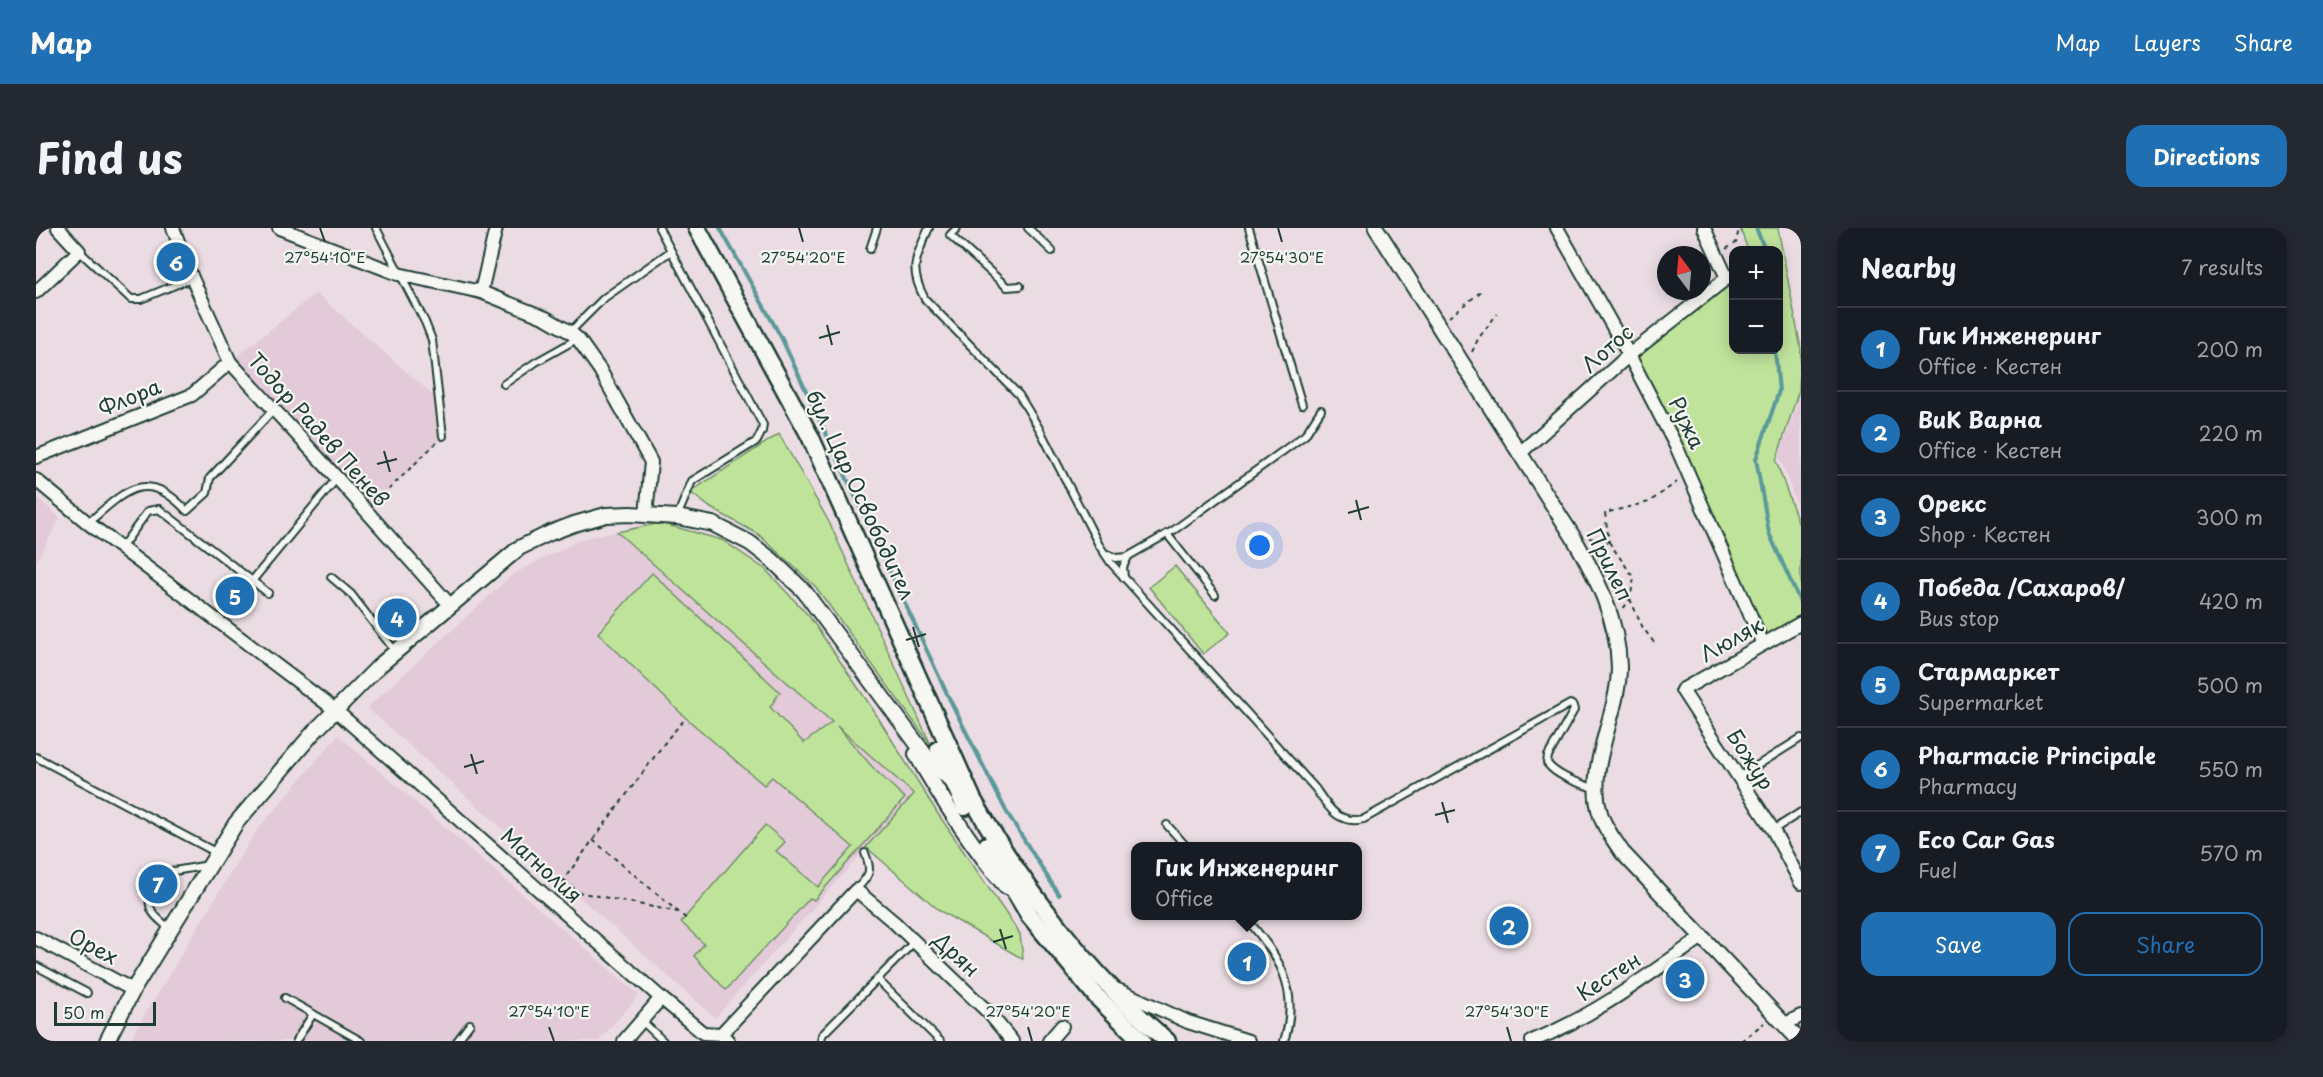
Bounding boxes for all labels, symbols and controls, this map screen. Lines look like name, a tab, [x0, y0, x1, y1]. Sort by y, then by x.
text: Map	[30, 21, 92, 64]
text: Map	[2056, 26, 2100, 58]
text: Layers	[2133, 26, 2201, 58]
text: Share	[2234, 26, 2293, 58]
text: Find us	[36, 125, 183, 188]
button: Directions	[2126, 125, 2287, 187]
pin: 6	[156, 240, 196, 285]
text: 27°54'10"E	[284, 245, 366, 268]
text: 27°54'20"E	[760, 245, 846, 268]
text: 27°54'30"E	[1240, 245, 1324, 268]
north arrow	[1657, 246, 1711, 300]
map controls	[1729, 246, 1783, 354]
button: +	[1729, 246, 1783, 300]
text: Nearby	[1861, 248, 1956, 287]
text: 7 results	[2181, 252, 2263, 282]
button: −	[1729, 300, 1783, 354]
street label: Лотос	[1573, 316, 1640, 379]
text: Гик Инженеринг	[1918, 318, 2101, 351]
text: 1	[1876, 334, 1885, 364]
text: 200 m	[2196, 334, 2263, 364]
street label: Тодор Радев Пенев	[241, 344, 398, 513]
text: Office · Кестен	[1918, 351, 2062, 381]
street label: Флора	[93, 369, 165, 423]
street label: бул. Цар Освободител	[799, 384, 925, 604]
street label: Ружа	[1661, 390, 1714, 454]
text: ВиК Варна	[1918, 402, 2042, 435]
text: 2	[1873, 418, 1888, 448]
text: 220 m	[2199, 418, 2263, 448]
text: Office · Кестен	[1918, 435, 2062, 465]
text: Орекс	[1918, 486, 1987, 519]
text: 3	[1874, 502, 1887, 532]
text: 300 m	[2196, 502, 2263, 532]
text: Shop · Кестен	[1918, 519, 2051, 549]
street label: Прилеп	[1579, 522, 1642, 606]
your location	[1245, 531, 1274, 560]
text: Победа /Сахаров/	[1918, 570, 2125, 603]
pin: 5	[216, 574, 254, 619]
text: 4	[1874, 586, 1887, 616]
text: 420 m	[2199, 586, 2263, 616]
pin: 4	[378, 596, 416, 640]
text: Bus stop	[1918, 603, 1999, 633]
street label: Люляк	[1693, 607, 1769, 669]
text: Стармаркет	[1918, 654, 2059, 687]
text: 5	[1874, 670, 1887, 700]
text: 500 m	[2196, 670, 2263, 700]
text: Supermarket	[1918, 687, 2044, 717]
street label: Божур	[1720, 722, 1783, 796]
text: Pharmacie Principale	[1918, 738, 2156, 771]
text: 6	[1873, 754, 1888, 784]
text: 550 m	[2198, 754, 2263, 784]
text: Pharmacy	[1918, 771, 2018, 801]
street label: Магнолия	[495, 819, 590, 910]
text: Eco Car Gas	[1918, 822, 2055, 855]
text: 7	[1875, 838, 1886, 868]
text: 570 m	[2199, 838, 2263, 868]
popup	[1131, 842, 1362, 920]
text: Гик Инженеринг	[1155, 850, 1338, 883]
text: Fuel	[1918, 855, 1957, 885]
pin: 7	[138, 862, 178, 906]
text: Office	[1155, 883, 1213, 913]
pin: 2	[1490, 904, 1528, 948]
button: Save	[1861, 912, 2056, 976]
button: Share	[2068, 912, 2263, 976]
street label: Орех	[64, 919, 124, 972]
street label: Дрян	[926, 923, 988, 984]
pin: 1	[1228, 940, 1266, 984]
street label: Кестен	[1570, 943, 1646, 1008]
pin: 3	[1666, 956, 1704, 1002]
scale bar	[54, 999, 156, 1026]
text: 27°54'10"E	[508, 999, 590, 1022]
text: 27°54'20"E	[985, 999, 1071, 1022]
text: 27°54'30"E	[1465, 999, 1549, 1022]
text: 50 m	[63, 1000, 104, 1024]

